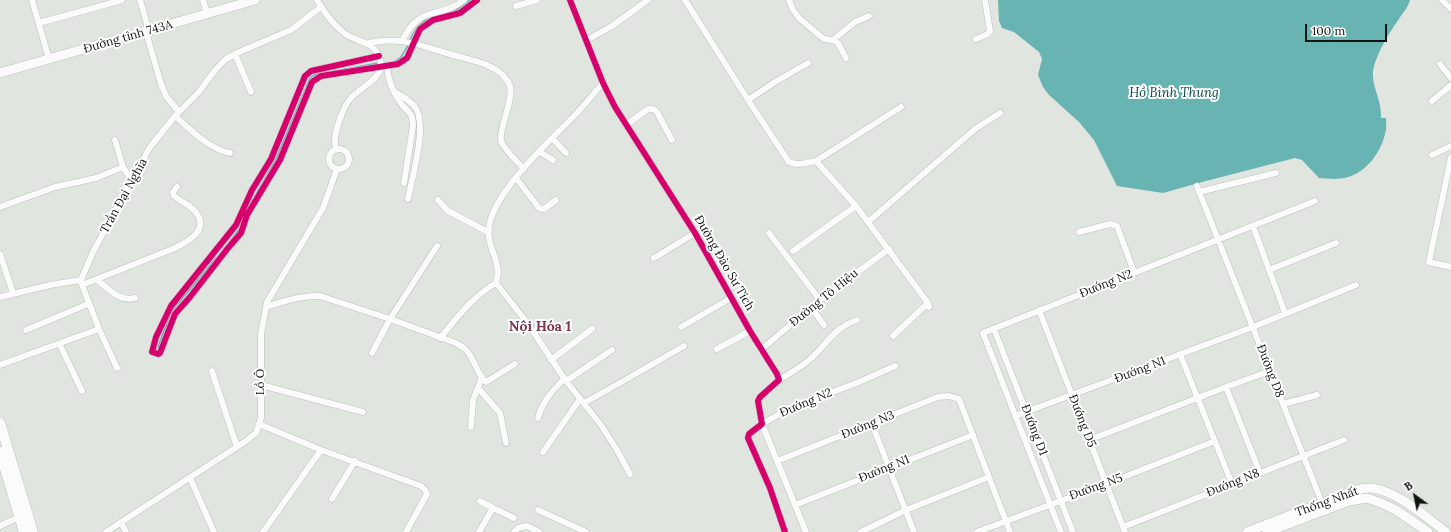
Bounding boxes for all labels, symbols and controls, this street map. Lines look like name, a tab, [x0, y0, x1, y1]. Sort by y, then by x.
scale bar	[1307, 16, 1389, 42]
street label: Đường tỉnh 743A	[82, 17, 174, 57]
text: 100 m	[1312, 23, 1345, 38]
water label: Hồ Bình Thung	[1129, 85, 1219, 101]
street label: Trần Đại Nghĩa	[97, 156, 151, 236]
street label: Đường Đào Sư Tích	[691, 213, 757, 313]
street label: Đường Tô Hiệu	[787, 266, 861, 330]
street label: Đướng N2	[1077, 267, 1135, 301]
district label: Nội Hóa 1	[509, 319, 571, 335]
street label: Đường D8	[1253, 342, 1287, 400]
street label: Đướng N1	[1112, 354, 1168, 386]
street label: Lồ Ô	[254, 369, 268, 395]
street label: Đướng N2	[778, 385, 834, 421]
street label: Đướng D5	[1065, 392, 1099, 450]
street label: Đướng D1	[1018, 402, 1050, 458]
street label: Đường N3	[839, 408, 897, 442]
street label: Đường N1	[856, 452, 912, 486]
street label: Đướng N8	[1204, 466, 1262, 500]
street label: Đường N5	[1067, 471, 1125, 503]
north arrow	[1395, 476, 1435, 516]
text: B	[1402, 478, 1415, 494]
street label: Thống Nhất	[1293, 484, 1361, 520]

